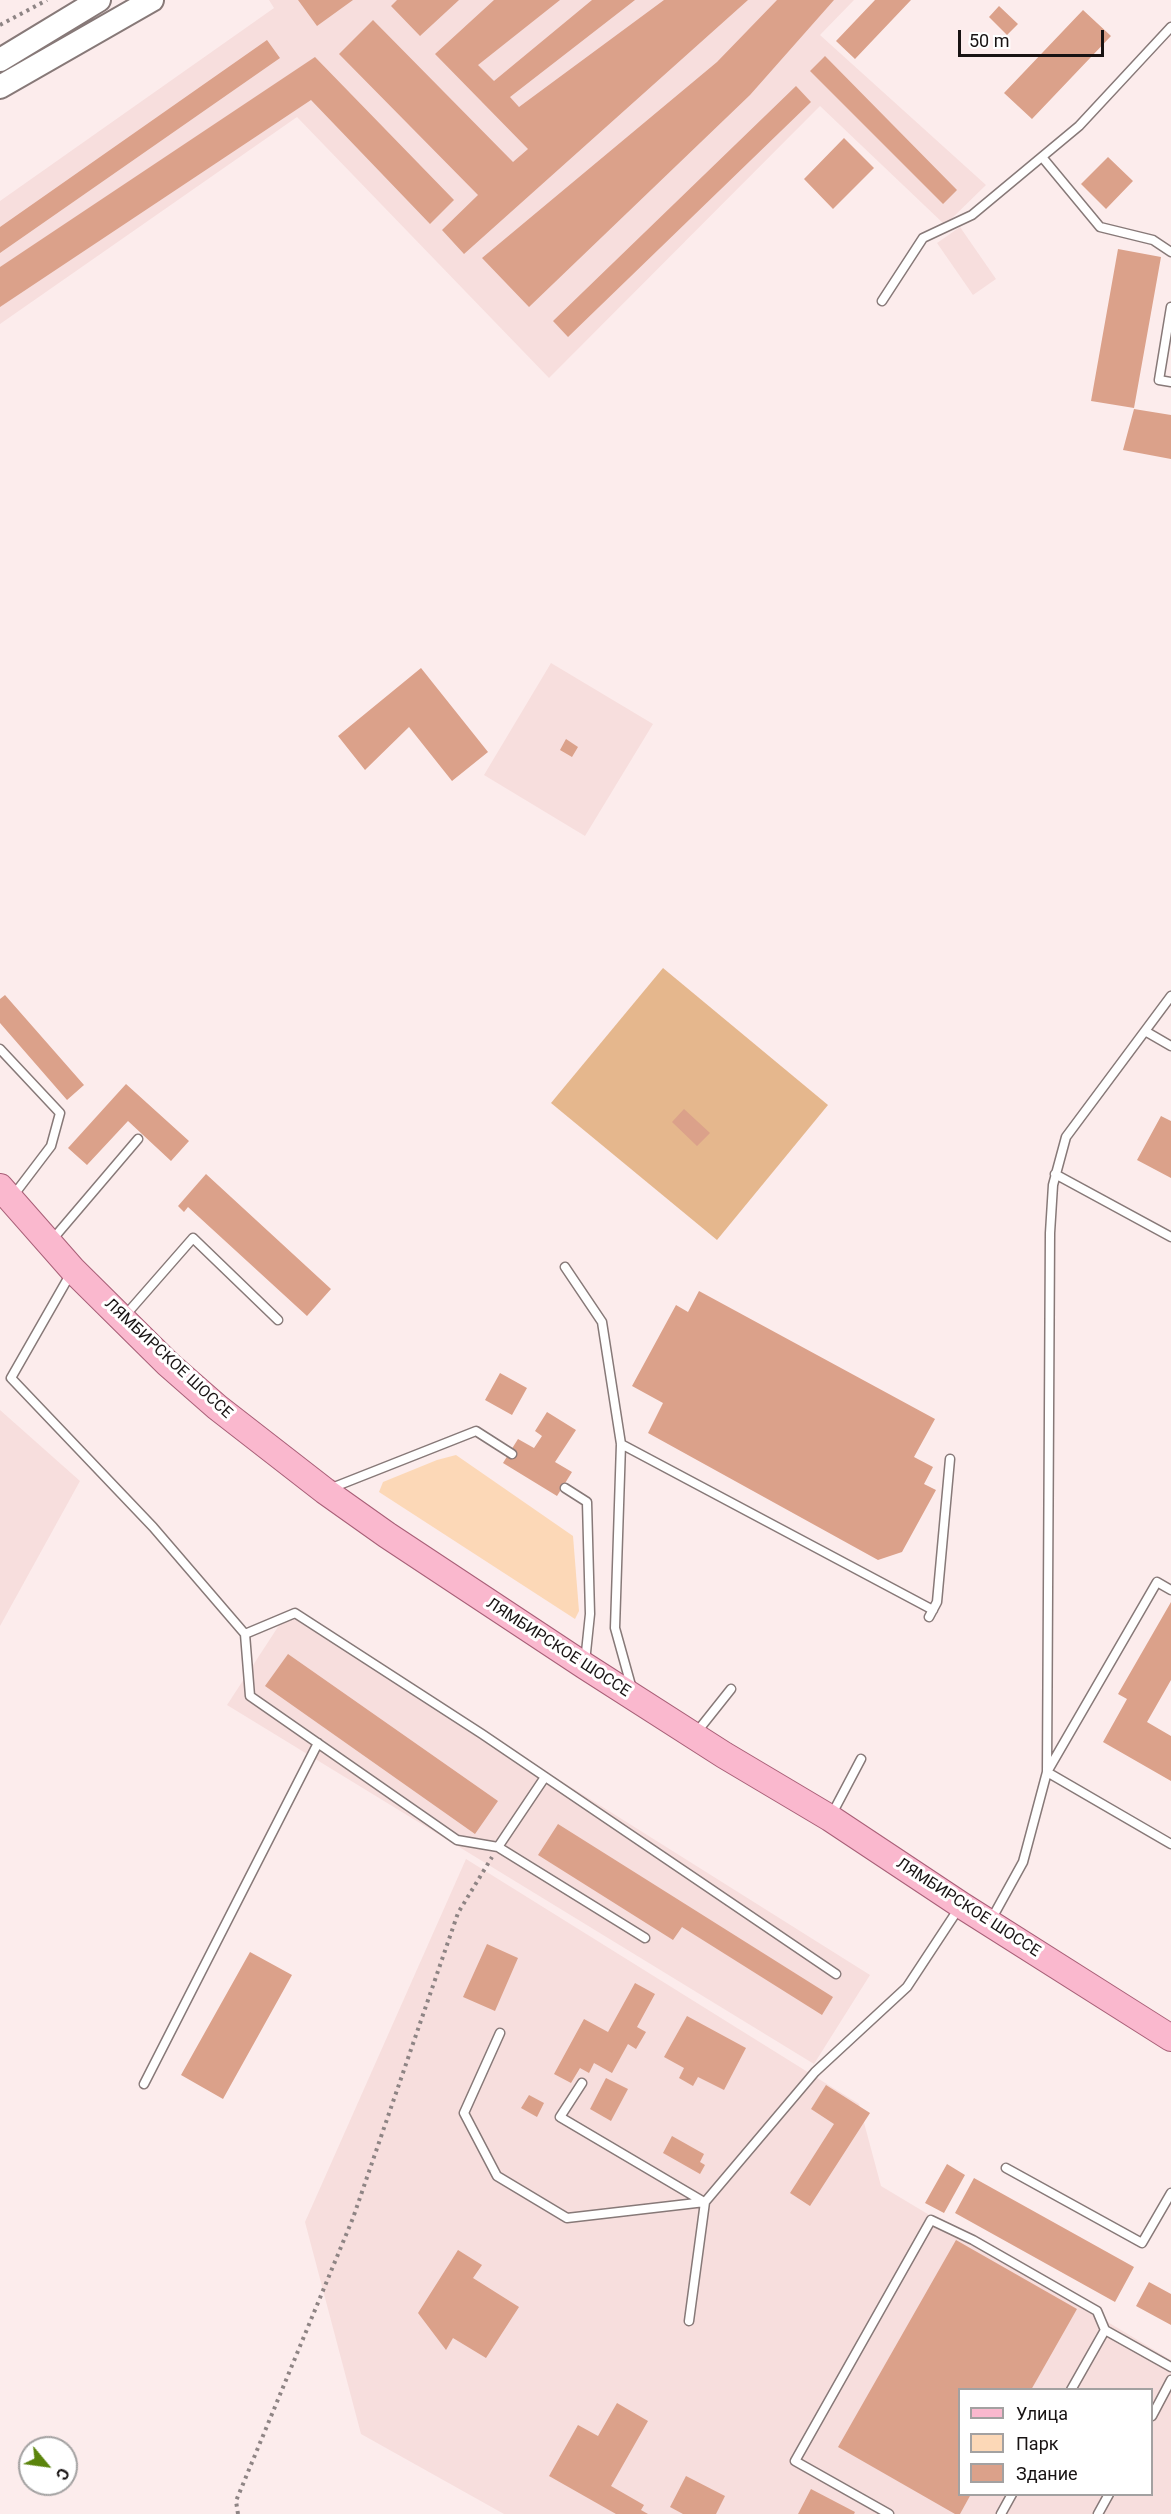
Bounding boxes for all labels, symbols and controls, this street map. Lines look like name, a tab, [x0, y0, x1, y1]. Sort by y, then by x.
scale bar	[961, 18, 1106, 56]
text: 50 m	[969, 30, 1009, 51]
street label: ЛЯМБИРСКОЕ ШОССЕ	[100, 1295, 236, 1423]
street label: ЛЯМБИРСКОЕ ШОССЕ	[482, 1594, 634, 1702]
street label: ЛЯМБИРСКОЕ ШОССЕ	[892, 1854, 1044, 1962]
legend	[958, 2388, 1153, 2496]
text: Улица	[1016, 2403, 1068, 2424]
text: Парк	[1016, 2433, 1058, 2454]
north arrow	[18, 2436, 78, 2496]
text: Здание	[1016, 2463, 1078, 2484]
text: С	[52, 2465, 73, 2483]

